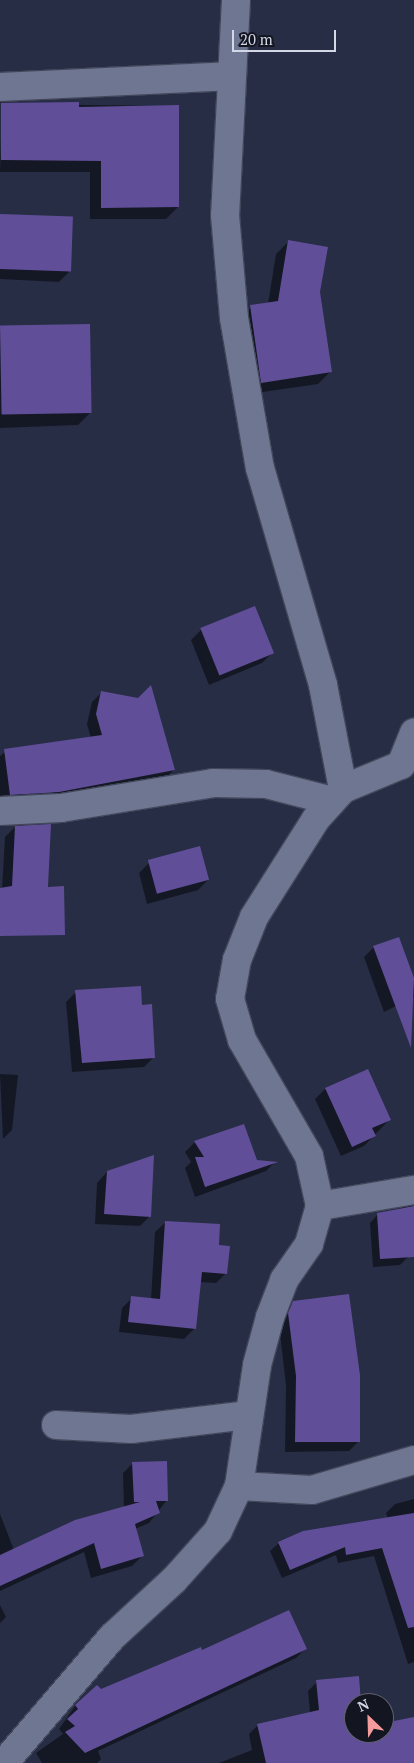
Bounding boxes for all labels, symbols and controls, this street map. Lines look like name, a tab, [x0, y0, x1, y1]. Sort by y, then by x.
scale bar	[234, 20, 338, 52]
text: 20 m	[240, 29, 273, 49]
north arrow	[344, 1693, 394, 1743]
text: N	[354, 1694, 372, 1716]

